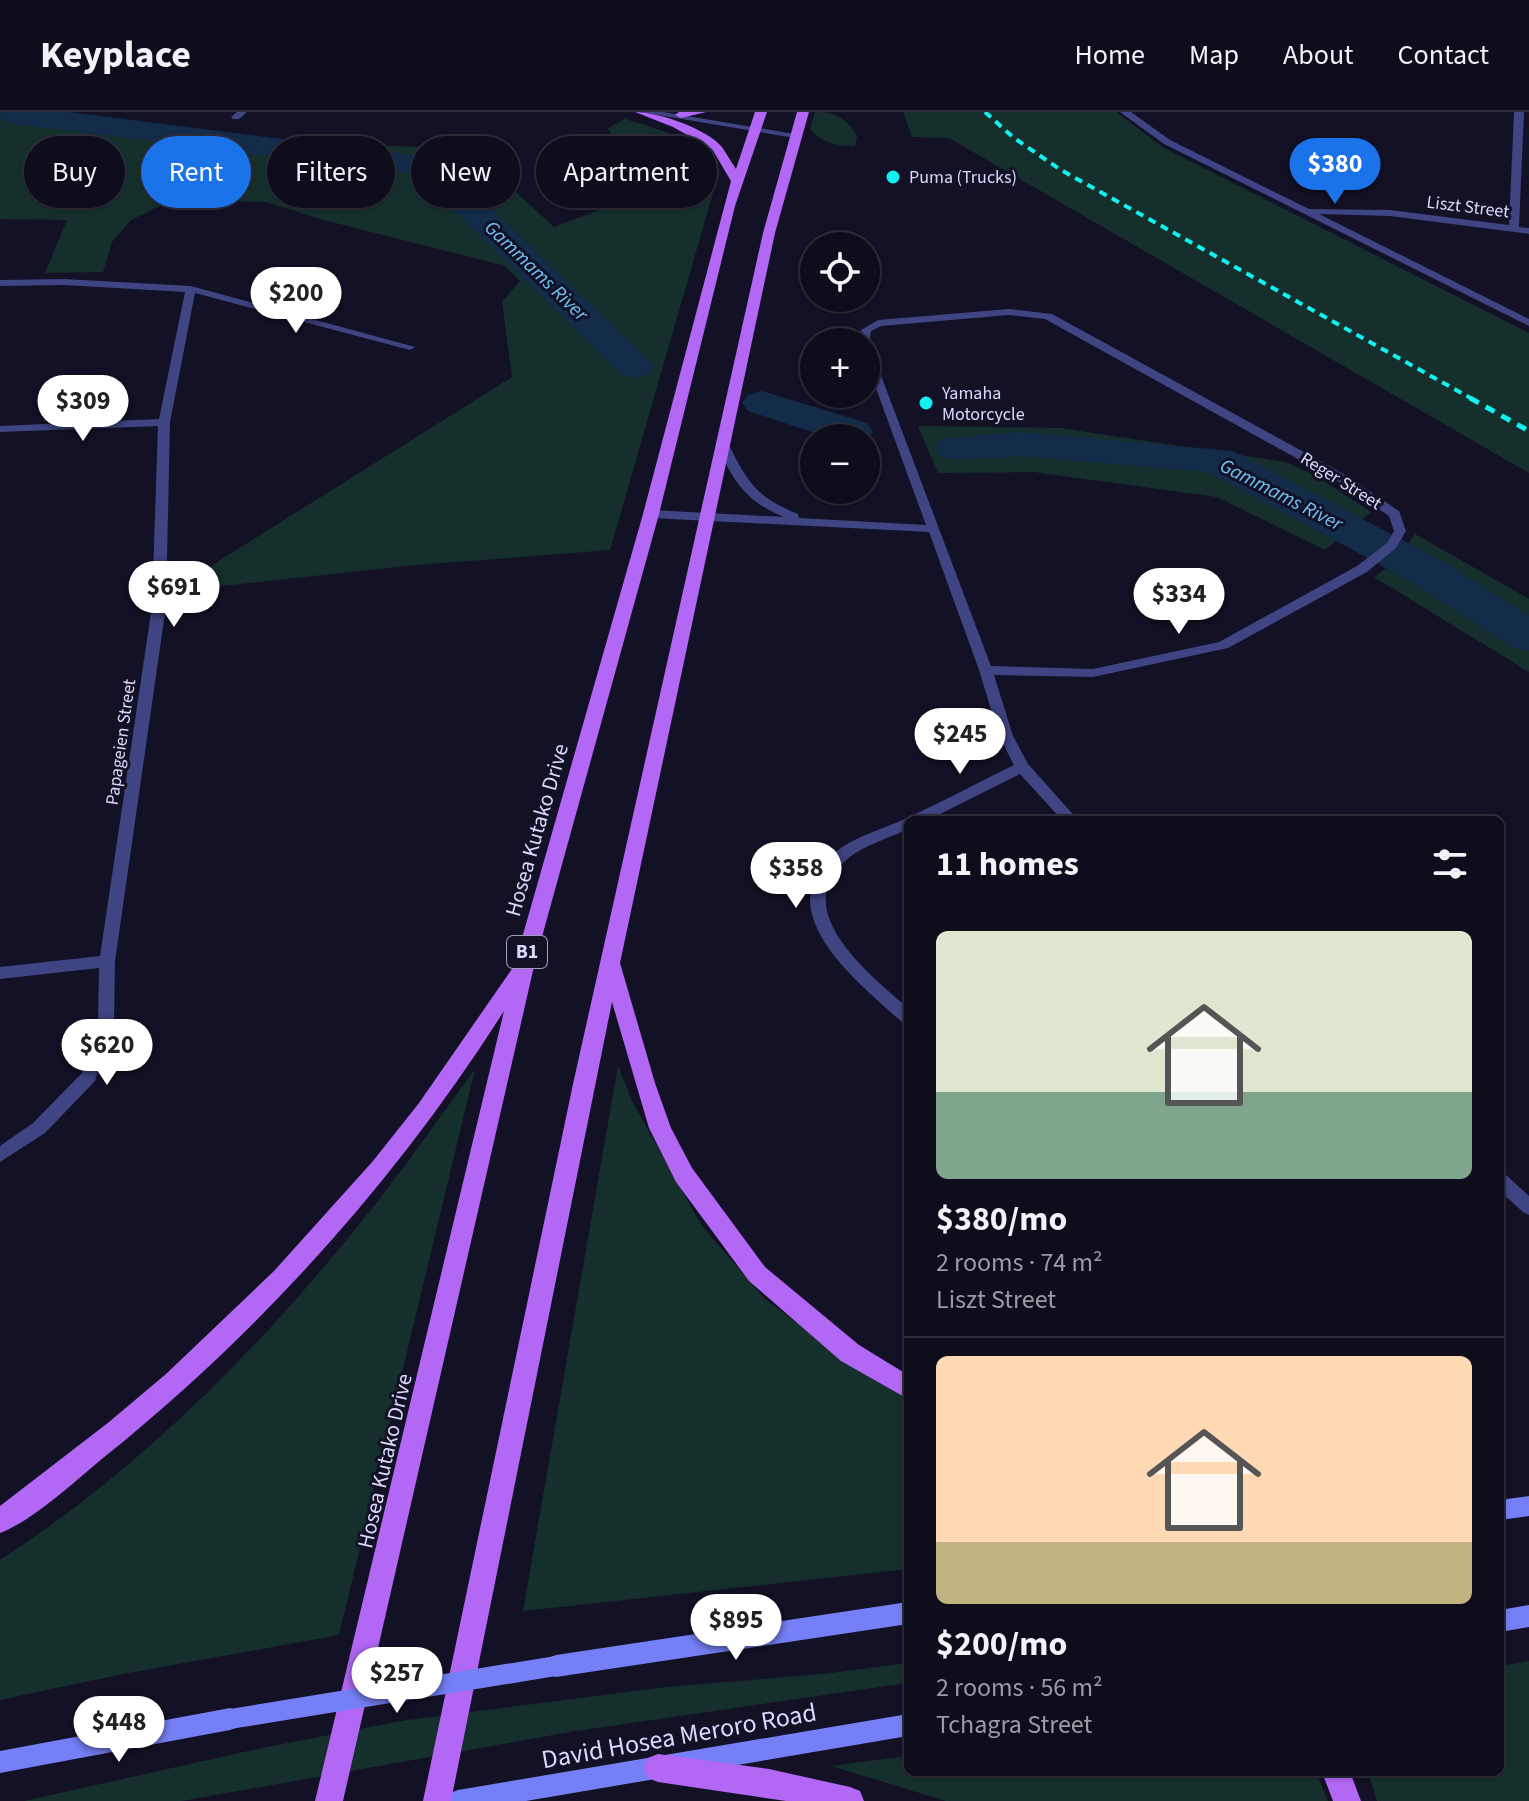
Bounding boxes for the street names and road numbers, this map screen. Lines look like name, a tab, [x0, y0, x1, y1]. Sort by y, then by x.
street label: Liszt Street	[1425, 190, 1511, 224]
street label: Reger Street	[1296, 446, 1386, 516]
street label: Papageien Street	[100, 677, 142, 807]
street label: Hosea Kutako Drive	[497, 740, 577, 920]
road number: B1	[507, 936, 547, 968]
street label: Hosea Kutako Drive	[349, 1370, 421, 1552]
street label: David Hosea Meroro Road	[539, 1694, 819, 1778]

